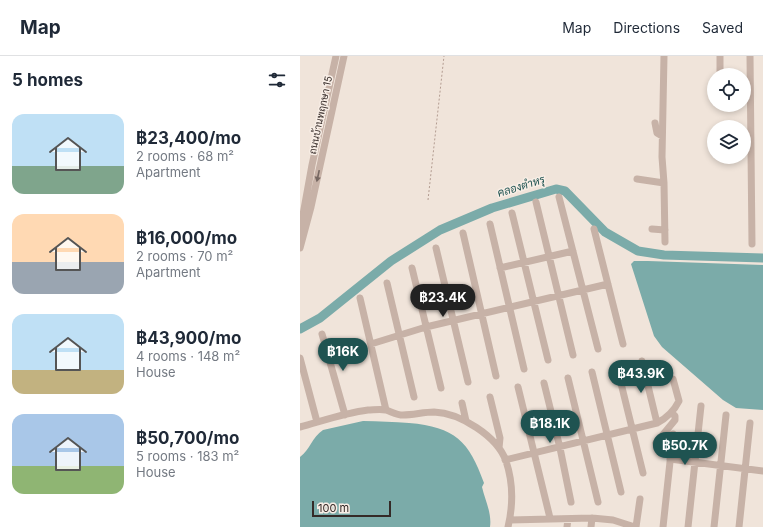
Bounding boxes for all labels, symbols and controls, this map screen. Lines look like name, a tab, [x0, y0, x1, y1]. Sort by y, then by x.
text: Map	[20, 16, 61, 39]
text: Map	[562, 19, 591, 36]
text: Directions	[613, 19, 680, 36]
text: Saved	[702, 19, 743, 36]
map controls	[707, 68, 751, 164]
button: locate	[707, 68, 751, 112]
icon: filters	[266, 69, 288, 91]
text: 5 homes	[12, 70, 83, 90]
street label: ถนนบ้านพฤกษา 15	[306, 75, 335, 155]
button: layers	[707, 120, 751, 164]
text: ฿23,400/mo	[136, 128, 241, 148]
icon: home	[44, 130, 92, 178]
text: 2 rooms · 68 m²	[136, 148, 234, 164]
text: Apartment	[136, 164, 201, 180]
one-way arrow	[314, 170, 320, 182]
water label: คลองตำหรุ	[496, 172, 548, 202]
text: ฿16,000/mo	[136, 228, 237, 248]
icon: home	[44, 230, 92, 278]
text: 2 rooms · 70 m²	[136, 248, 233, 264]
text: Apartment	[136, 264, 201, 280]
pin: ฿23.4K	[410, 284, 476, 318]
text: ฿23.4K	[419, 289, 467, 305]
text: ฿43,900/mo	[136, 328, 241, 348]
icon: home	[44, 330, 92, 378]
pin: ฿16K	[319, 338, 367, 372]
text: ฿16K	[327, 343, 359, 359]
text: 4 rooms · 148 m²	[136, 348, 240, 364]
pin: ฿43.9K	[608, 360, 674, 394]
text: House	[136, 364, 176, 380]
text: ฿43.9K	[617, 365, 665, 381]
pin: ฿18.1K	[517, 410, 583, 444]
text: ฿18.1K	[530, 415, 570, 431]
text: ฿50,700/mo	[136, 428, 239, 448]
icon: home	[44, 430, 92, 478]
pin: ฿50.7K	[652, 432, 718, 466]
text: ฿50.7K	[662, 437, 708, 453]
text: 5 rooms · 183 m²	[136, 448, 239, 464]
text: House	[136, 464, 176, 480]
scale bar	[312, 499, 391, 518]
text: 100 m	[318, 501, 349, 515]

